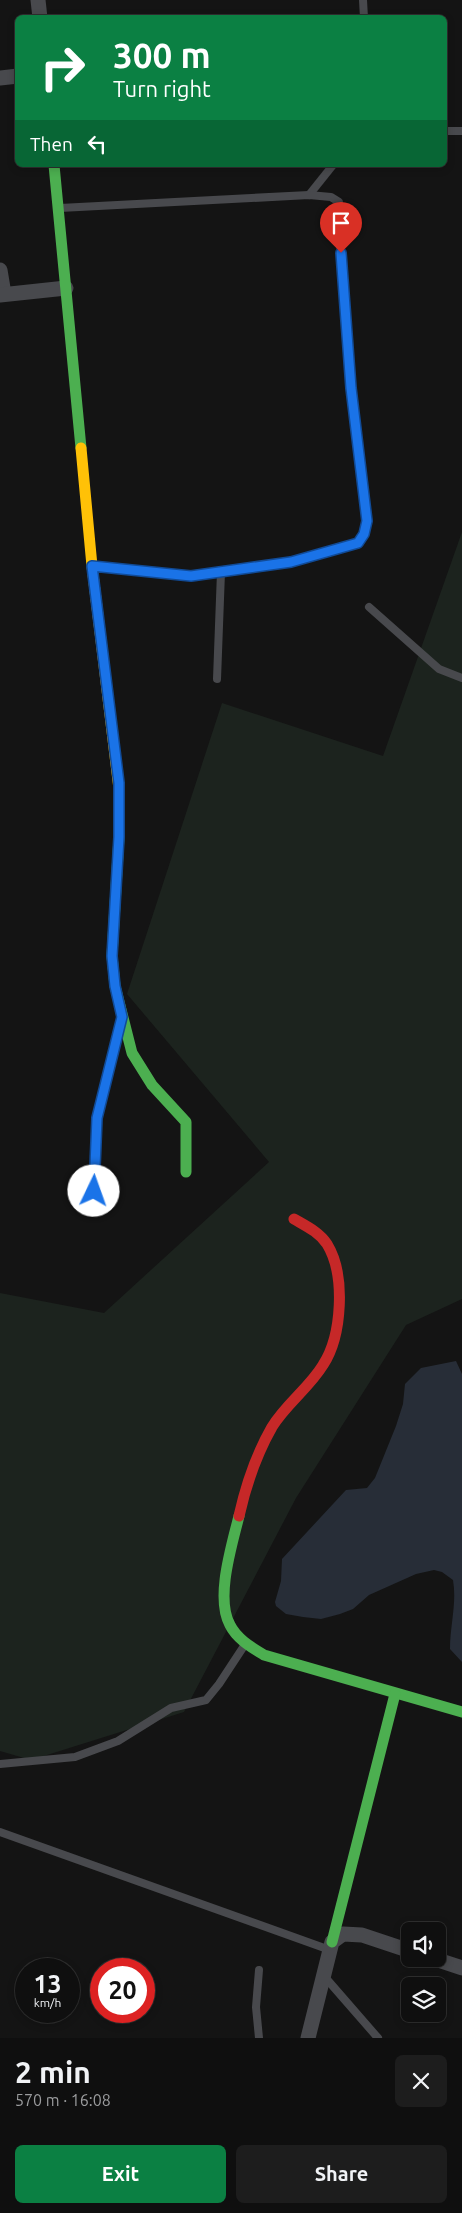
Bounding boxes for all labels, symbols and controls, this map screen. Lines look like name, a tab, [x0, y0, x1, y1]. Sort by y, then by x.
icon: right	[30, 35, 95, 100]
text: 300 m	[113, 35, 211, 75]
text: Turn right	[113, 76, 211, 101]
icon: left	[83, 130, 111, 158]
text: Then	[30, 133, 73, 155]
pin	[320, 202, 362, 253]
icon: arrive	[327, 209, 355, 237]
position arrow	[67, 1164, 119, 1216]
map controls	[401, 1922, 446, 2022]
button: sound	[401, 1922, 446, 1967]
speed limit sign: 20	[90, 1958, 155, 2023]
text: 13	[33, 1970, 62, 1998]
button: layers	[401, 1977, 446, 2022]
text: km/h	[34, 1996, 61, 2009]
text: 2 min	[15, 2055, 91, 2089]
button: close	[395, 2055, 447, 2107]
text: 570 m · 16:08	[15, 2091, 111, 2109]
button: Exit	[15, 2145, 226, 2203]
button: Share	[236, 2145, 447, 2203]

